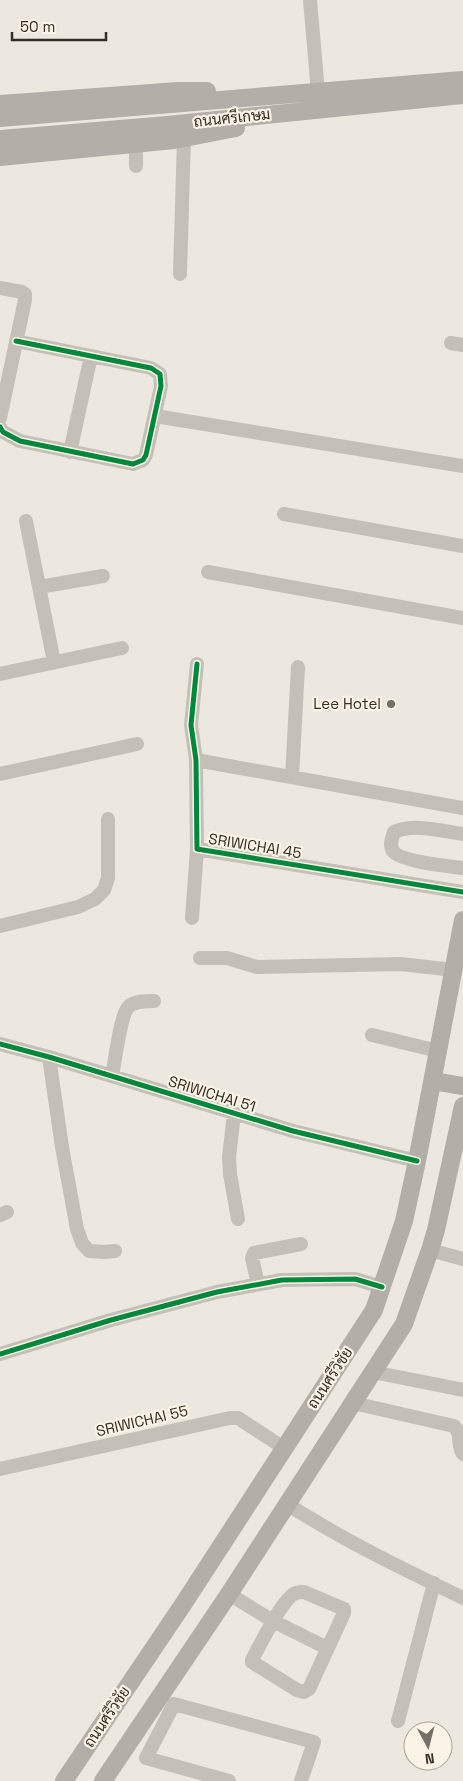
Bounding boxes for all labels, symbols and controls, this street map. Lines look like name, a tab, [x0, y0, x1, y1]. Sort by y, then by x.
scale bar	[12, 10, 106, 42]
text: 50 m	[20, 17, 55, 36]
street label: ถนนศรีเกษม	[193, 104, 271, 131]
place label: Lee Hotel	[313, 694, 381, 713]
marker: Lee Hotel	[385, 698, 397, 710]
street label: SRIWICHAI 45	[207, 829, 303, 862]
street label: SRIWICHAI 51	[166, 1071, 258, 1116]
street label: ถนนศรีวิชัย	[303, 1343, 356, 1412]
street label: SRIWICHAI 55	[94, 1401, 190, 1440]
street label: ถนนศรีวิชัย	[79, 1683, 134, 1751]
north arrow	[403, 1721, 453, 1771]
text: N	[424, 1749, 435, 1768]

